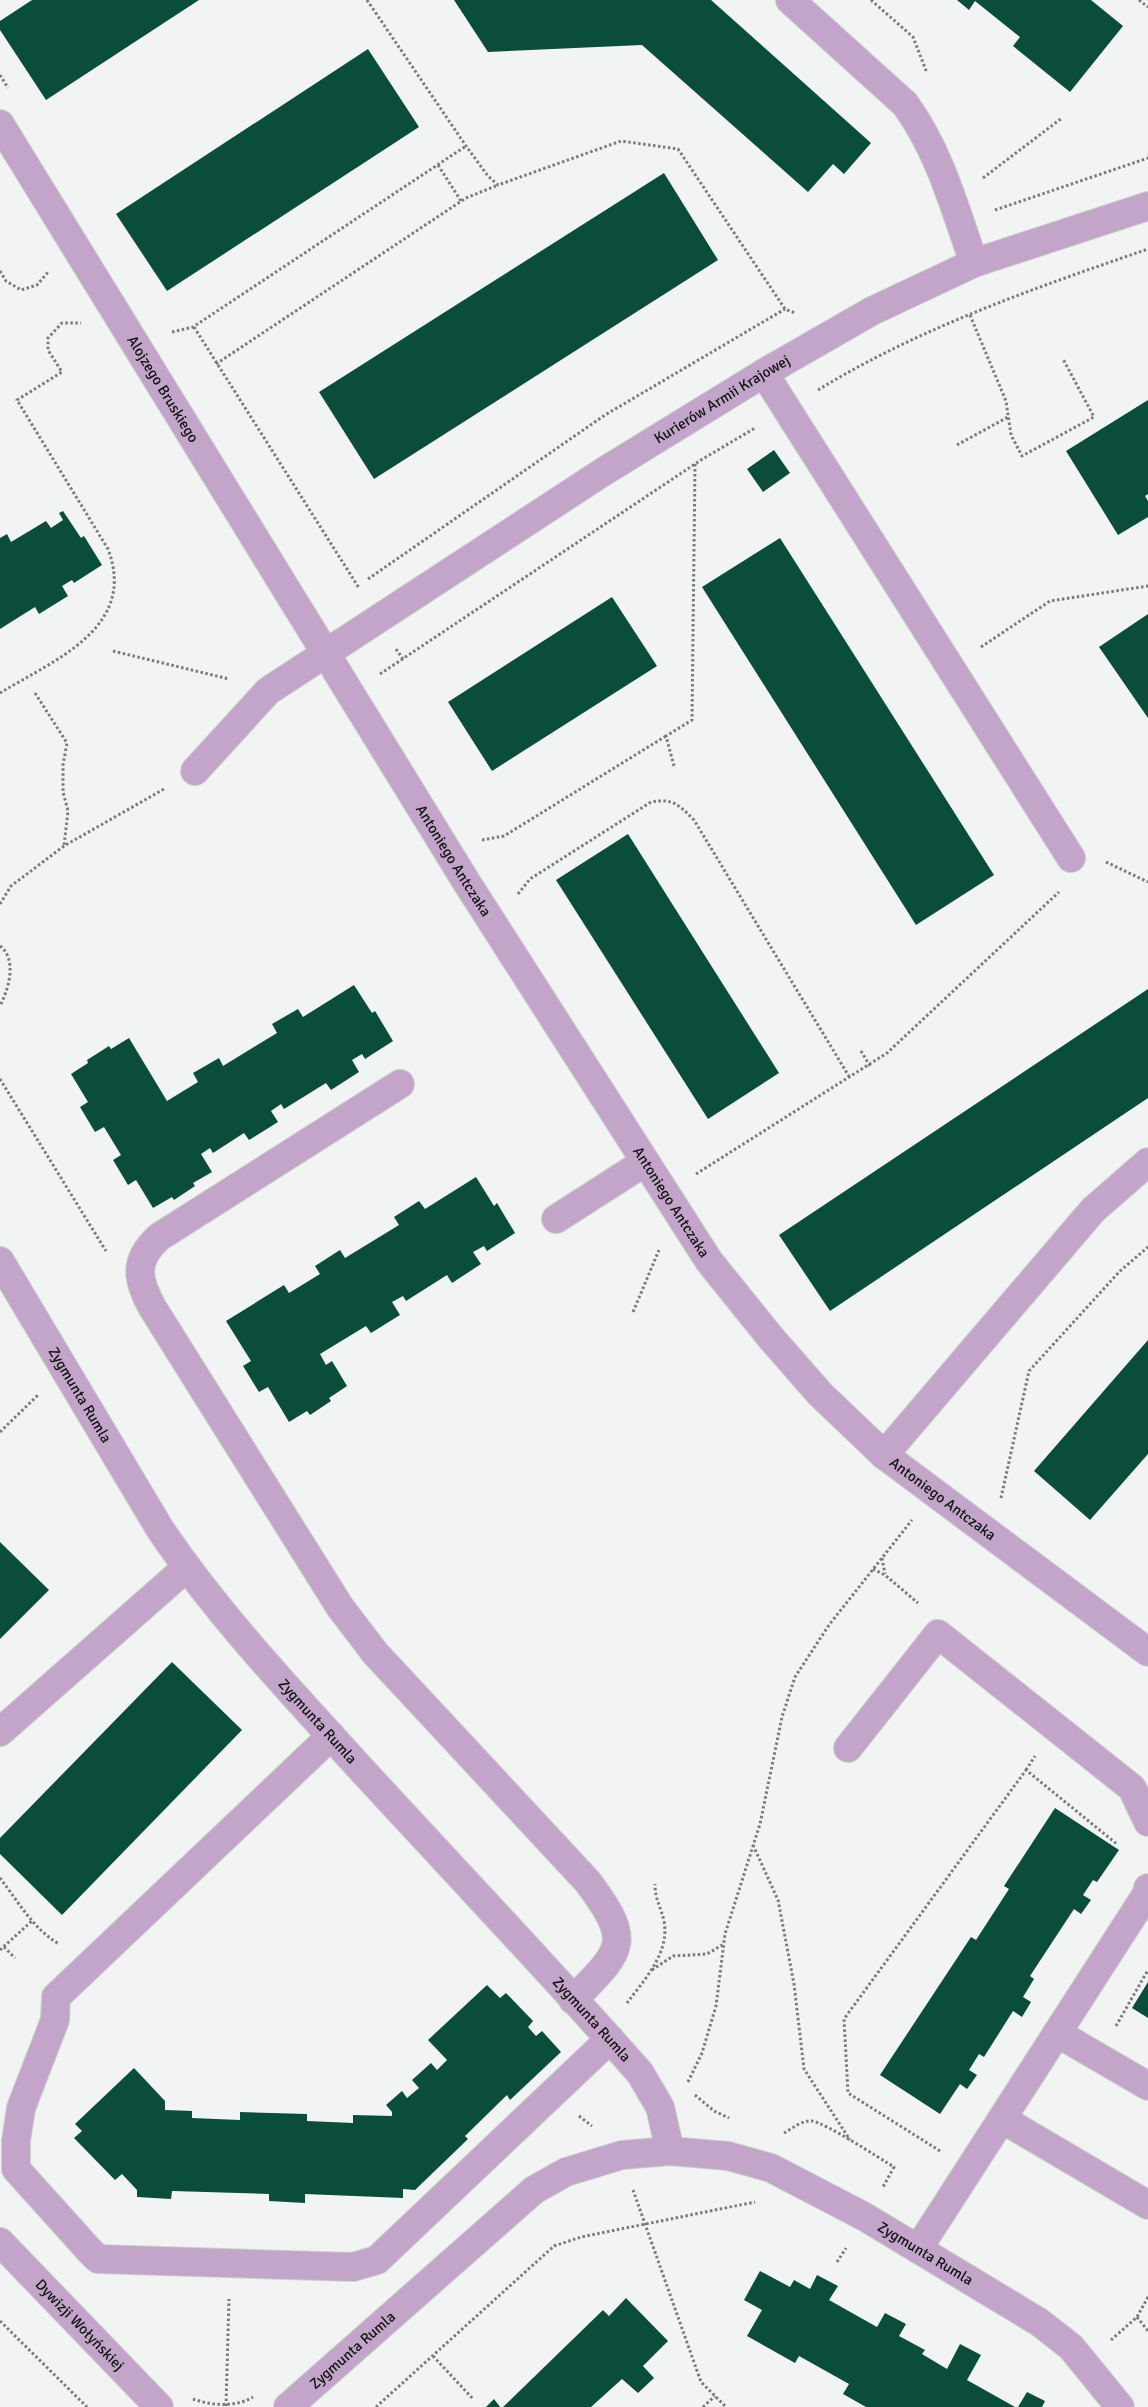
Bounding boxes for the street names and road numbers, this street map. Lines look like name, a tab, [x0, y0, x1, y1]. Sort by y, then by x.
street label: Alojzego Bruskiego	[123, 332, 203, 446]
street label: Kurierów Armii Krajowej	[651, 351, 793, 447]
street label: Antoniego Antczaka	[412, 801, 495, 920]
street label: Antoniego Antczaka	[629, 1143, 713, 1261]
street label: Zygmunta Rumla	[44, 1344, 115, 1446]
street label: Antoniego Antczaka	[886, 1453, 1000, 1544]
street label: Zygmunta Rumla	[275, 1675, 361, 1767]
street label: Zygmunta Rumla	[549, 1973, 635, 2066]
street label: Zygmunta Rumla	[875, 2218, 977, 2289]
street label: Dywizji Wołyńskiej	[32, 2275, 128, 2374]
street label: Zygmunta Rumla	[306, 2308, 399, 2393]

